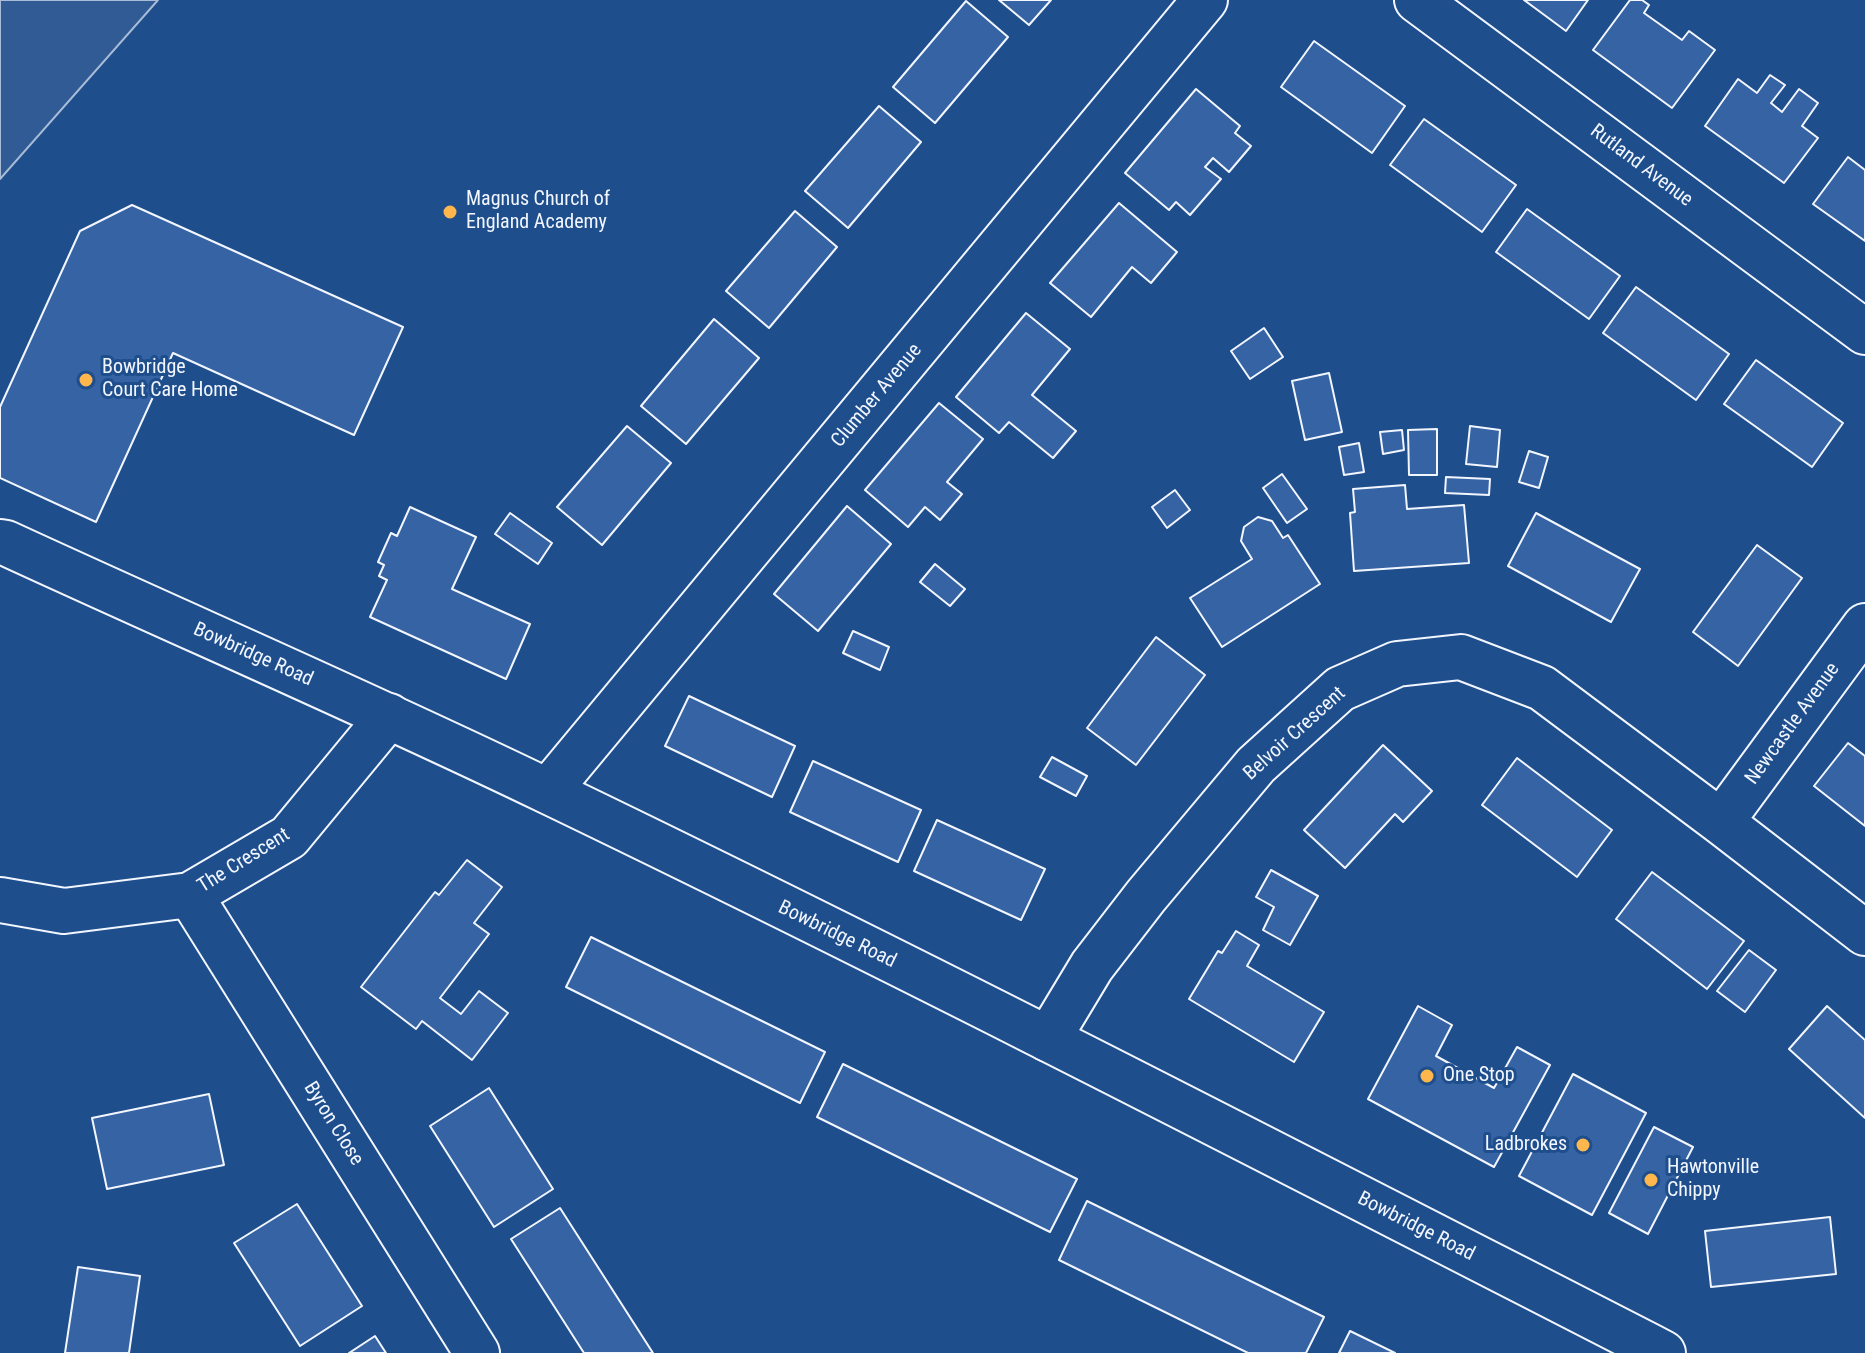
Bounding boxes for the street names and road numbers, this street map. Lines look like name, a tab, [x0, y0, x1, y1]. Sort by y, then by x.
street label: Rutland Avenue	[1585, 120, 1697, 212]
street label: Clumber Avenue	[827, 339, 927, 453]
street label: Bowbridge Road	[189, 618, 317, 692]
street label: Newcastle Avenue	[1741, 658, 1845, 790]
street label: Belvoir Crescent	[1239, 682, 1351, 786]
street label: The Crescent	[194, 823, 294, 899]
street label: Bowbridge Road	[774, 896, 900, 974]
street label: Byron Close	[298, 1078, 368, 1170]
street label: Bowbridge Road	[1353, 1187, 1479, 1267]

